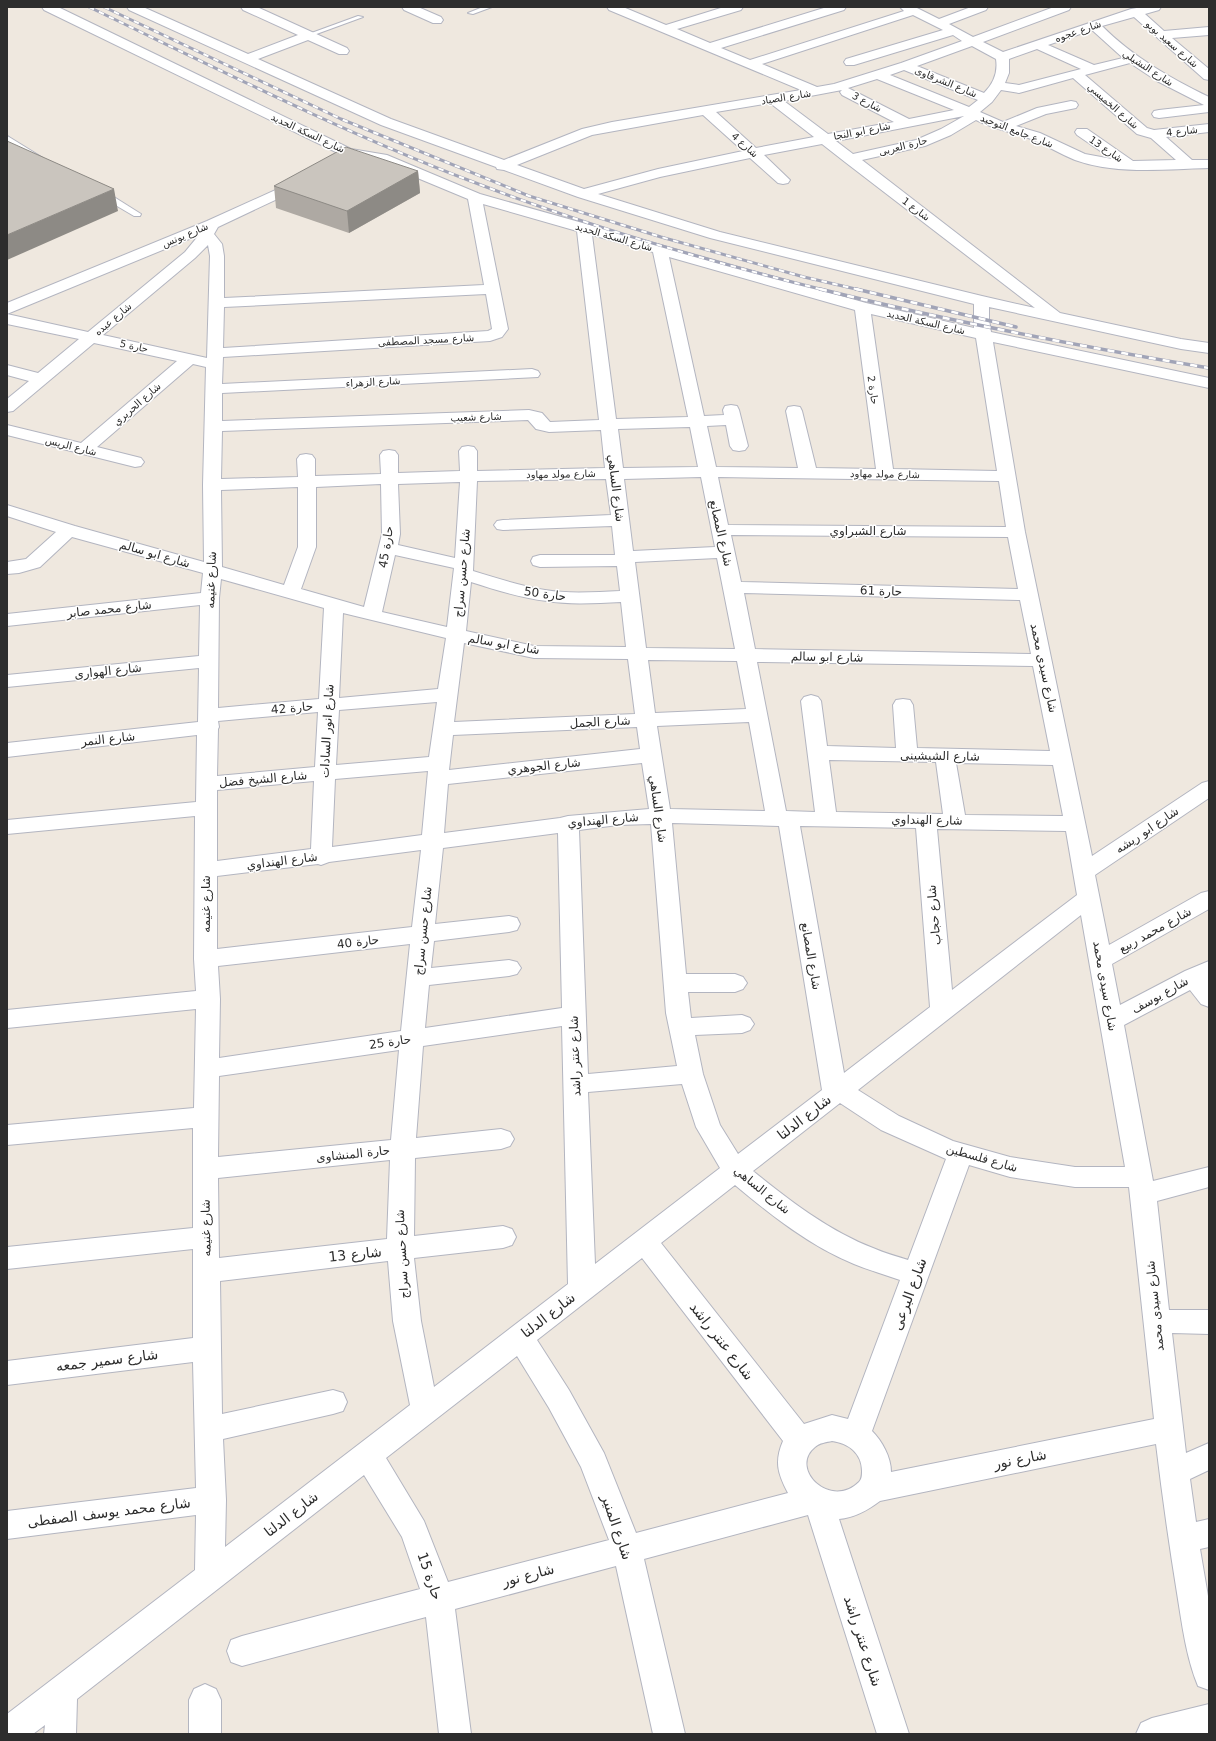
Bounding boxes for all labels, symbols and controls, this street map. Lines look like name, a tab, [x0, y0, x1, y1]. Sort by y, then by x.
street label: شارع عجوه	[1053, 18, 1103, 45]
street label: شارع سعيد بوبو	[1142, 18, 1200, 71]
street label: شارع النشيلي	[1120, 48, 1175, 89]
street label: شارع الشرقاوى	[913, 65, 979, 100]
street label: شارع الخميسي	[1085, 81, 1141, 132]
street label: شارع الصياد	[760, 88, 812, 107]
street label: شارع 3	[850, 90, 884, 115]
street label: شارع السكة الحديد	[269, 111, 346, 156]
street label: شارع جامع التوحيد	[979, 112, 1055, 151]
street label: شارع ابو النجا	[833, 120, 892, 143]
street label: شارع 4	[1166, 124, 1198, 139]
street label: شارع 4	[729, 130, 760, 160]
street label: شارع 13	[1087, 134, 1125, 165]
street label: حارة العربى	[878, 135, 928, 157]
street label: شارع 1	[899, 195, 932, 224]
street label: شارع يونس	[160, 220, 210, 251]
street label: شارع السكة الحديد	[574, 221, 654, 254]
street label: شارع عبده	[92, 300, 134, 338]
street label: شارع السكة الحديد	[886, 308, 966, 337]
street label: شارع مسجد المصطفى	[378, 332, 474, 349]
street label: حارة 5	[119, 338, 149, 354]
street label: شارع الزهراء	[345, 375, 401, 390]
street label: حارة 2	[866, 375, 880, 405]
street label: شارع الحريري	[111, 380, 164, 428]
street label: شارع شعيب	[450, 411, 502, 424]
street label: شارع الريس	[44, 434, 98, 459]
street label: شارع الساهي	[604, 453, 627, 523]
street label: شارع مولد مهاود	[526, 468, 596, 481]
street label: شارع مولد مهاود	[850, 468, 920, 481]
street label: شارع المصانع	[706, 498, 735, 568]
street label: شارع الشبراوي	[830, 524, 906, 539]
street label: حارة 45	[376, 525, 397, 569]
street label: شارع حسن سراج	[451, 528, 474, 618]
street label: شارع ابو سالم	[118, 537, 192, 572]
street label: شارع غنيمه	[203, 551, 220, 609]
street label: حارة 61	[860, 583, 902, 600]
street label: حارة 50	[523, 584, 567, 605]
street label: شارع محمد صابر	[65, 598, 152, 622]
street label: شارع سيدى محمد	[1027, 622, 1060, 714]
street label: شارع ابو سالم	[467, 631, 541, 658]
street label: شارع ابو سالم	[791, 649, 863, 666]
street label: شارع الهوارى	[74, 660, 143, 682]
street label: شارع انور السادات	[318, 684, 337, 779]
street label: حارة 42	[270, 699, 314, 718]
street label: شارع الجمل	[569, 713, 631, 732]
street label: شارع النمر	[79, 729, 136, 750]
street label: شارع الشيشينى	[900, 748, 980, 765]
street label: شارع الجوهري	[507, 755, 582, 778]
street label: شارع الشيخ فضل	[218, 768, 308, 791]
street label: شارع الساهي	[645, 774, 670, 844]
street label: شارع ابو ريشه	[1113, 804, 1182, 857]
street label: شارع الهنداوي	[567, 810, 639, 831]
street label: شارع الهنداوي	[891, 812, 963, 829]
street label: شارع الهنداوي	[246, 850, 318, 873]
street label: شارع غنيمه	[199, 875, 214, 933]
street label: شارع حجاب	[924, 884, 945, 946]
street label: شارع حسن سراج	[411, 886, 436, 976]
street label: شارع محمد ربيع	[1116, 904, 1194, 957]
street label: شارع المصانع	[797, 921, 824, 991]
street label: حارة 40	[336, 932, 380, 953]
street label: شارع سيدى محمد	[1089, 940, 1120, 1032]
street label: شارع يوسف	[1129, 974, 1191, 1017]
street label: شارع عنتر راشد	[567, 1015, 584, 1097]
street label: حارة 25	[368, 1032, 412, 1053]
street label: شارع الدلتا	[774, 1091, 835, 1144]
street label: شارع فلسطين	[944, 1141, 1019, 1176]
street label: حارة المنشاوى	[315, 1143, 391, 1166]
street label: شارع الساهي	[730, 1163, 793, 1218]
street label: شارع غنيمه	[199, 1199, 214, 1257]
street label: شارع حسن سراج	[393, 1209, 412, 1299]
street label: شارع 13	[328, 1243, 382, 1266]
street label: شارع البرعى	[889, 1256, 930, 1333]
street label: شارع سيدى محمد	[1143, 1260, 1168, 1352]
street label: شارع الدلتا	[518, 1289, 579, 1342]
street label: شارع عنتر راشد	[686, 1299, 757, 1384]
street label: شارع سمير جمعه	[55, 1346, 159, 1375]
street label: شارع نور	[991, 1446, 1048, 1473]
street label: شارع الدلتا	[261, 1488, 322, 1541]
street label: شارع المنير	[597, 1491, 636, 1562]
street label: شارع محمد يوسف الصفطى	[26, 1494, 192, 1531]
street label: حارة 15	[413, 1550, 446, 1602]
street label: شارع نور	[499, 1560, 556, 1591]
street label: شارع عنتر راشد	[840, 1594, 885, 1689]

